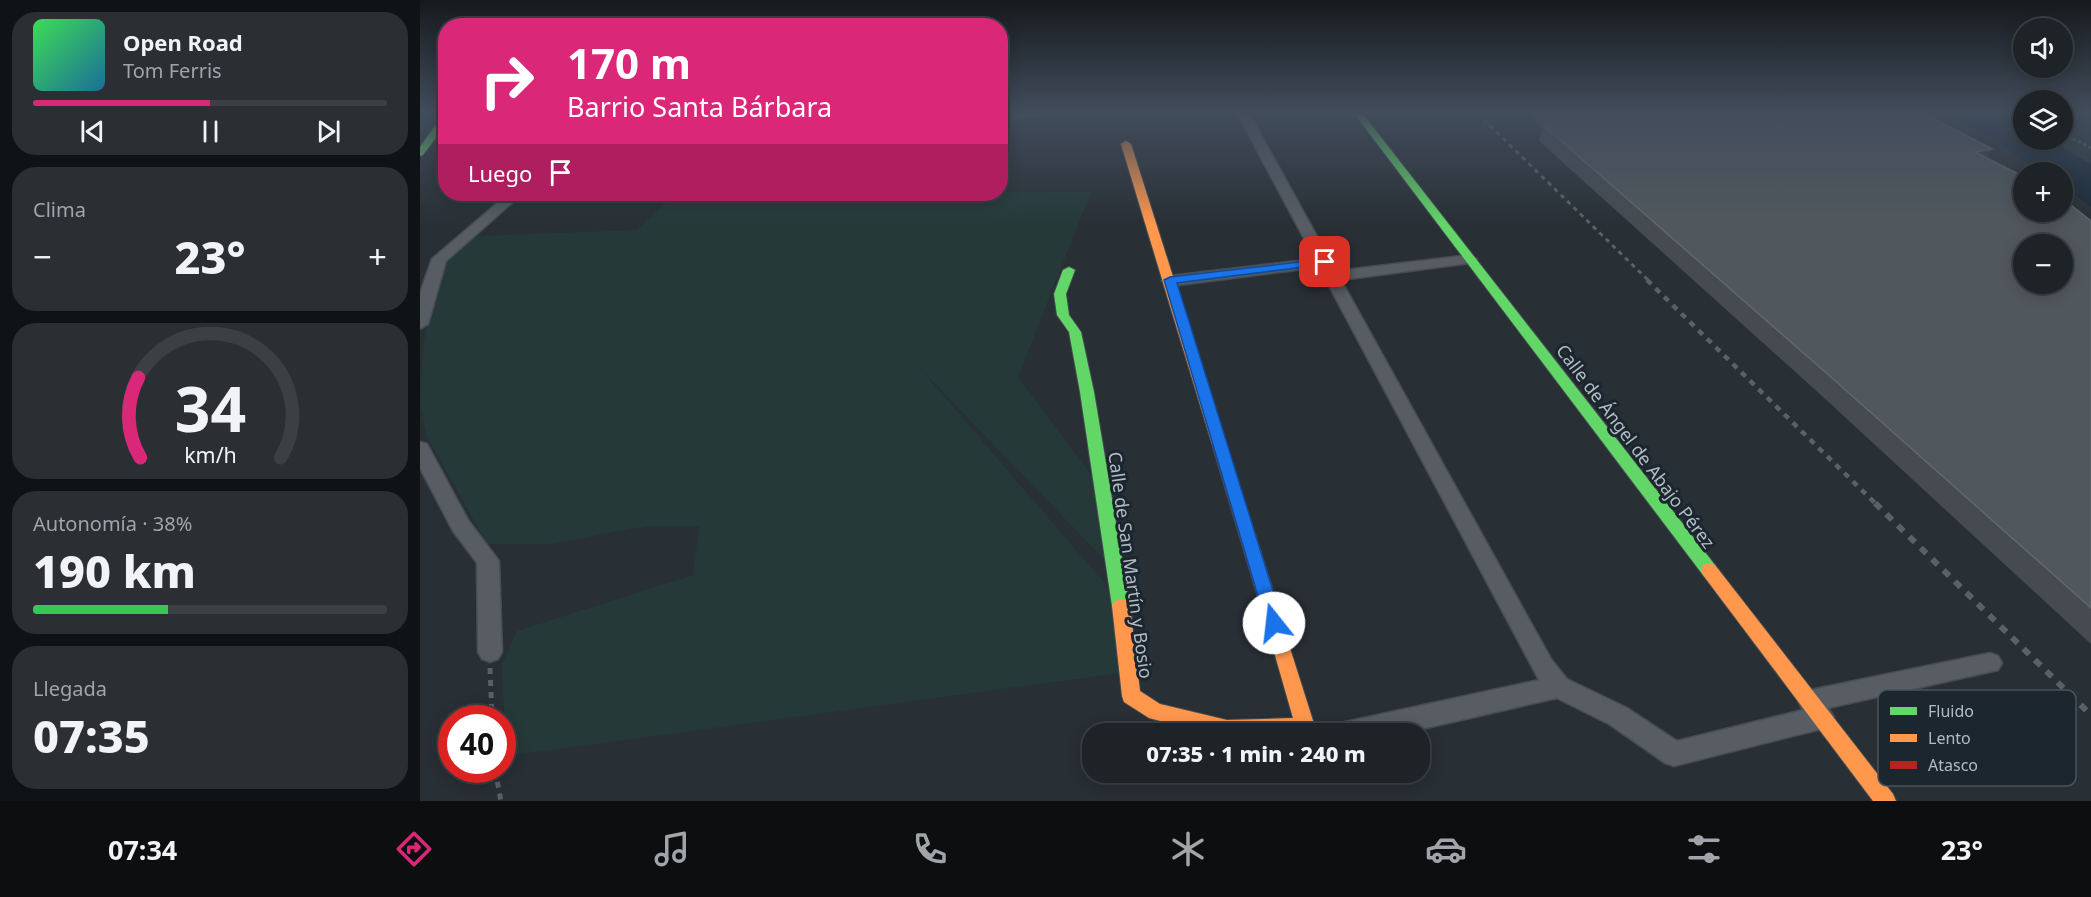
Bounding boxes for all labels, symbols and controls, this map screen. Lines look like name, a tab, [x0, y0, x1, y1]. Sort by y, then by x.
map controls	[2013, 18, 2073, 294]
button: sound	[2013, 18, 2073, 78]
text: Open Road	[123, 27, 243, 57]
text: 170 m	[567, 34, 691, 91]
icon: right	[468, 42, 546, 120]
text: Tom Ferris	[123, 57, 222, 84]
text: Barrio Santa Bárbara	[567, 88, 832, 125]
button: layers	[2013, 90, 2073, 150]
icon: previous	[76, 115, 109, 148]
icon: pause	[194, 115, 227, 148]
icon: next	[312, 115, 345, 148]
icon: arrive	[544, 156, 577, 189]
text: Luego	[468, 158, 532, 188]
button: +	[2013, 162, 2073, 222]
text: Clima	[33, 196, 86, 223]
text: 23°	[174, 226, 246, 287]
text: −	[33, 234, 52, 279]
text: +	[368, 234, 387, 279]
button: −	[2013, 234, 2073, 294]
pin	[1299, 236, 1350, 287]
icon: arrive	[1308, 245, 1341, 278]
street label: Calle de Ángel de Abajo Pérez	[1551, 339, 1721, 553]
text: 34	[174, 365, 246, 450]
text: km/h	[184, 440, 236, 469]
street label: Calle de San Martín y Bosio	[1103, 450, 1159, 680]
text: Autonomía · 38%	[33, 510, 192, 537]
text: 190 km	[33, 540, 196, 601]
position arrow	[1242, 591, 1306, 655]
text: Llegada	[33, 675, 107, 702]
legend	[1878, 690, 2076, 786]
text: Fluido	[1928, 700, 1974, 722]
text: 07:35	[33, 705, 150, 766]
speed limit sign: 40	[438, 705, 516, 783]
text: Lento	[1928, 727, 1971, 749]
text: 07:35 · 1 min · 240 m	[1146, 738, 1366, 768]
text: Atasco	[1928, 754, 1978, 776]
icon: directions	[393, 828, 435, 870]
icon: music	[651, 828, 693, 870]
icon: phone	[909, 828, 951, 870]
icon: climate	[1167, 828, 1209, 870]
icon: car	[1425, 828, 1467, 870]
icon: filters	[1683, 828, 1725, 870]
text: 07:34	[108, 831, 177, 868]
text: 23°	[1941, 831, 1983, 868]

